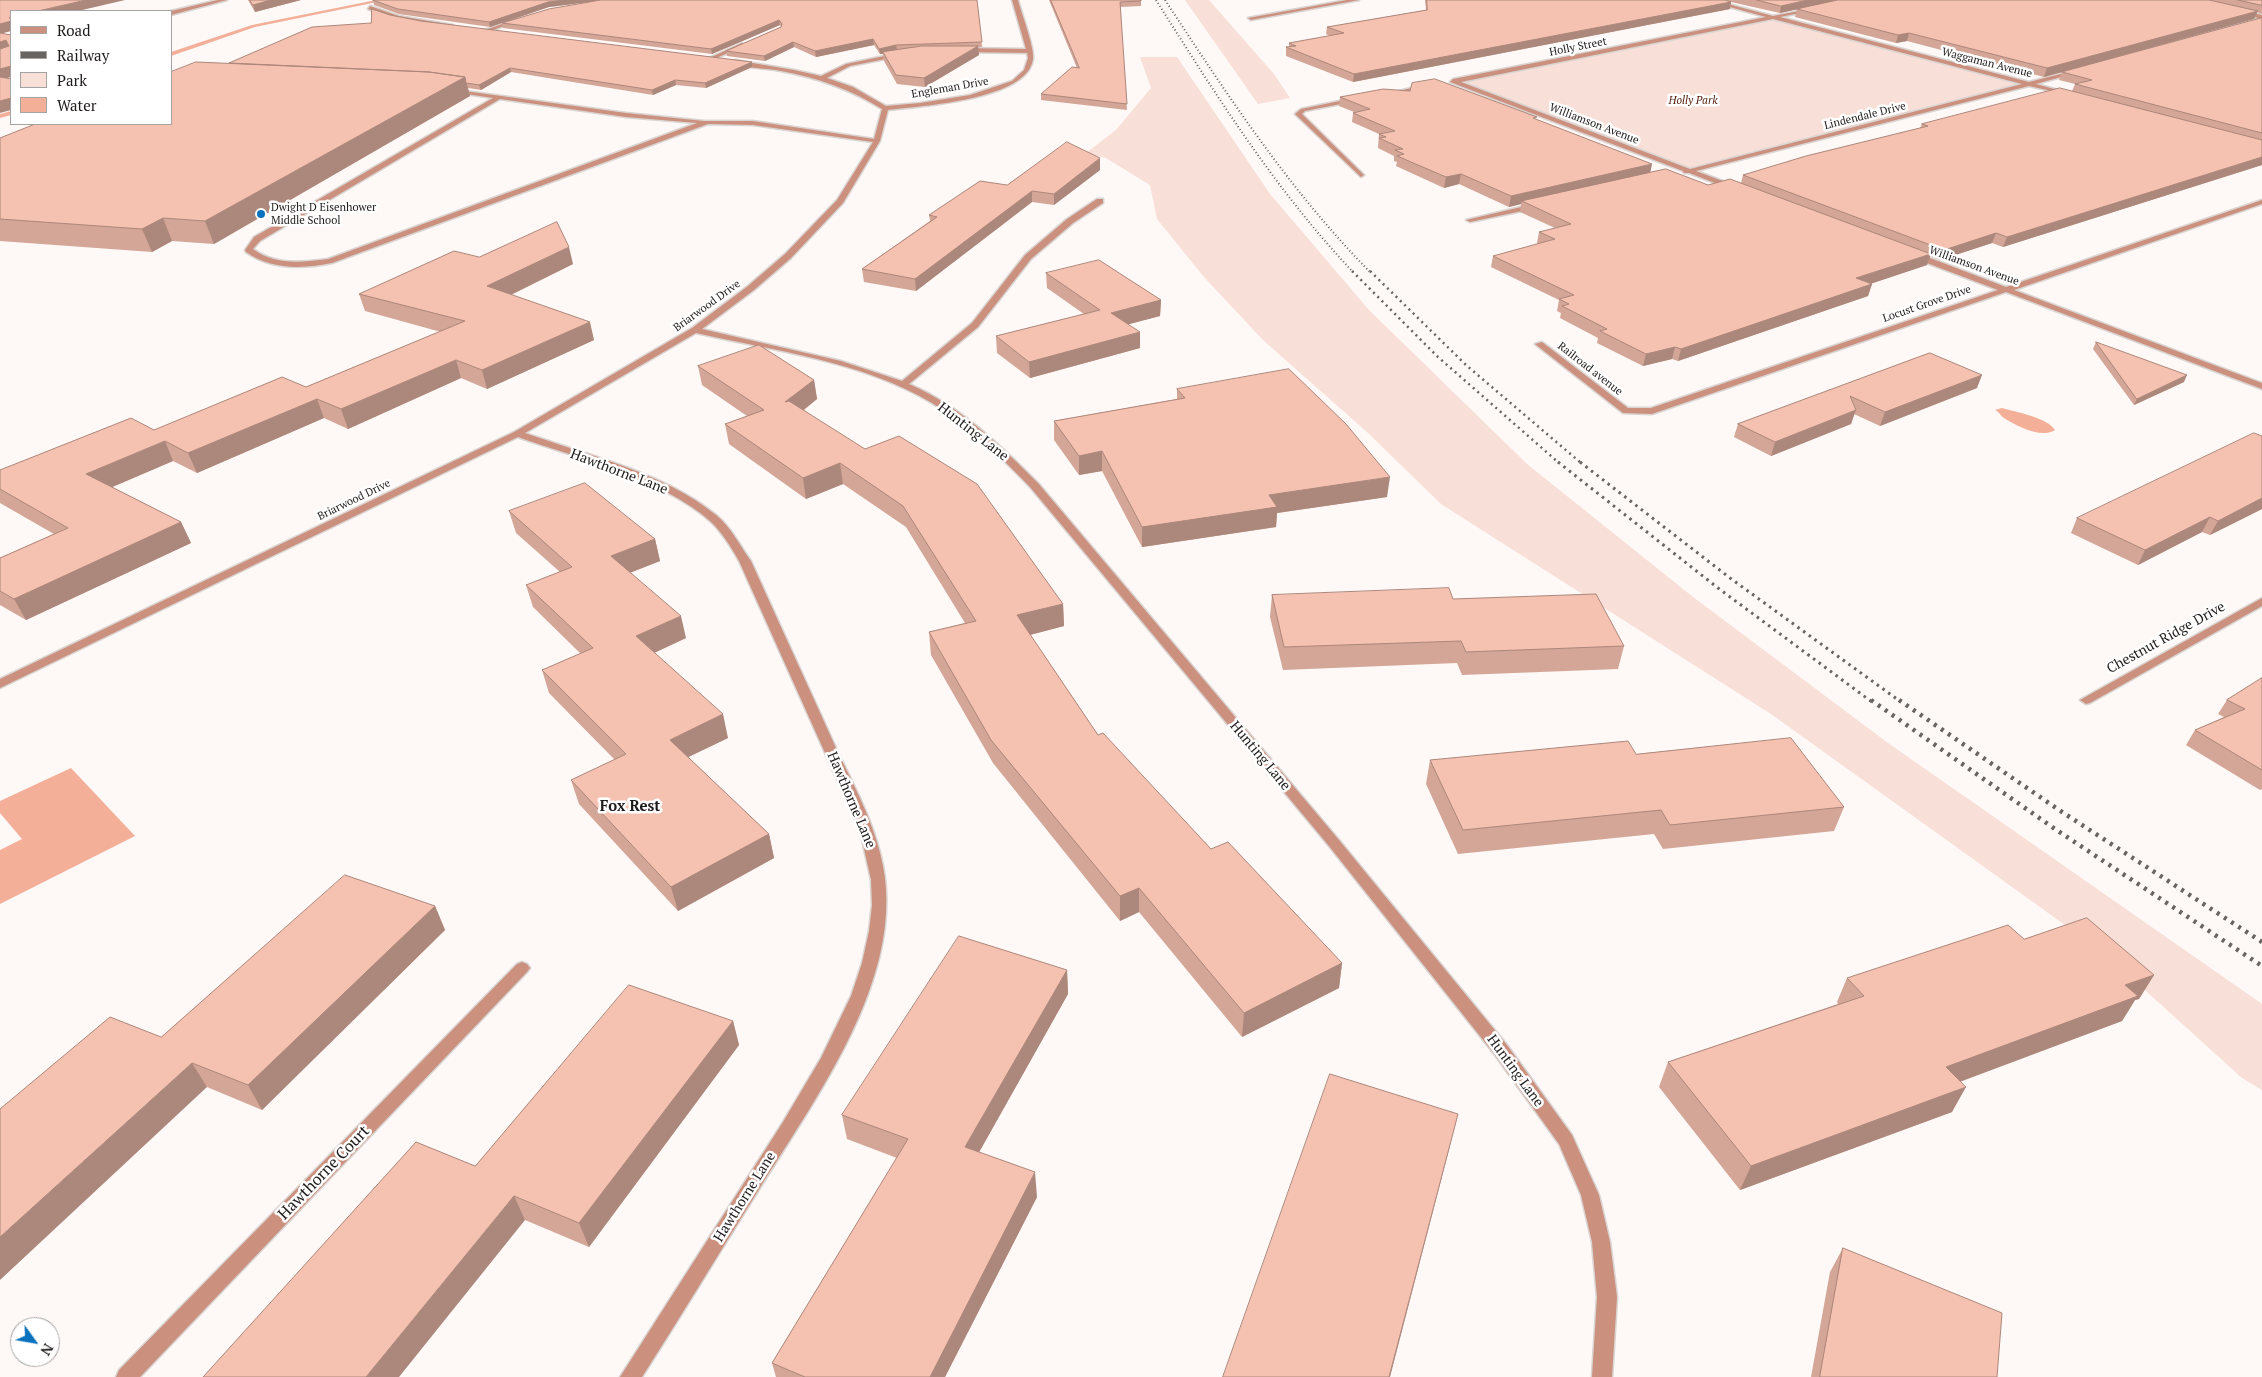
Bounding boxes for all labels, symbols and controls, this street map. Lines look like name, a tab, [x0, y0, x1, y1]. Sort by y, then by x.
legend	[10, 10, 172, 125]
text: Road	[57, 20, 90, 40]
street label: Holly Street	[1548, 35, 1608, 59]
text: Railway	[57, 45, 109, 65]
street label: Waggaman Avenue	[1941, 45, 2033, 81]
text: Park	[57, 70, 87, 90]
street label: Engleman Drive	[910, 75, 990, 101]
park label: Holly Park	[1669, 94, 1717, 108]
text: Water	[57, 95, 96, 115]
street label: Lindendale Drive	[1823, 99, 1907, 133]
street label: Williamson Avenue	[1547, 101, 1641, 147]
place label: Dwight D Eisenhower Middle School	[271, 201, 376, 227]
marker: Dwight D Eisenhower Middle School	[255, 208, 267, 220]
street label: Williamson Avenue	[1927, 244, 2021, 288]
street label: Briarwood Drive	[671, 277, 743, 335]
street label: Locust Grove Drive	[1881, 283, 1973, 325]
street label: Railroad avenue	[1555, 340, 1625, 398]
street label: Hunting Lane	[934, 399, 1012, 465]
street label: Hawthorne Lane	[568, 446, 670, 498]
street label: Briarwood Drive	[315, 477, 393, 523]
street label: Chestnut Ridge Drive	[2104, 599, 2228, 677]
street label: Hunting Lane	[1226, 718, 1294, 794]
street label: Hawthorne Lane	[823, 749, 879, 851]
district label: Fox Rest	[600, 798, 660, 816]
street label: Hunting Lane	[1483, 1032, 1547, 1110]
street label: Hawthorne Court	[274, 1122, 374, 1224]
street label: Hawthorne Lane	[711, 1149, 779, 1245]
north arrow	[10, 1317, 60, 1367]
text: N	[36, 1340, 58, 1359]

